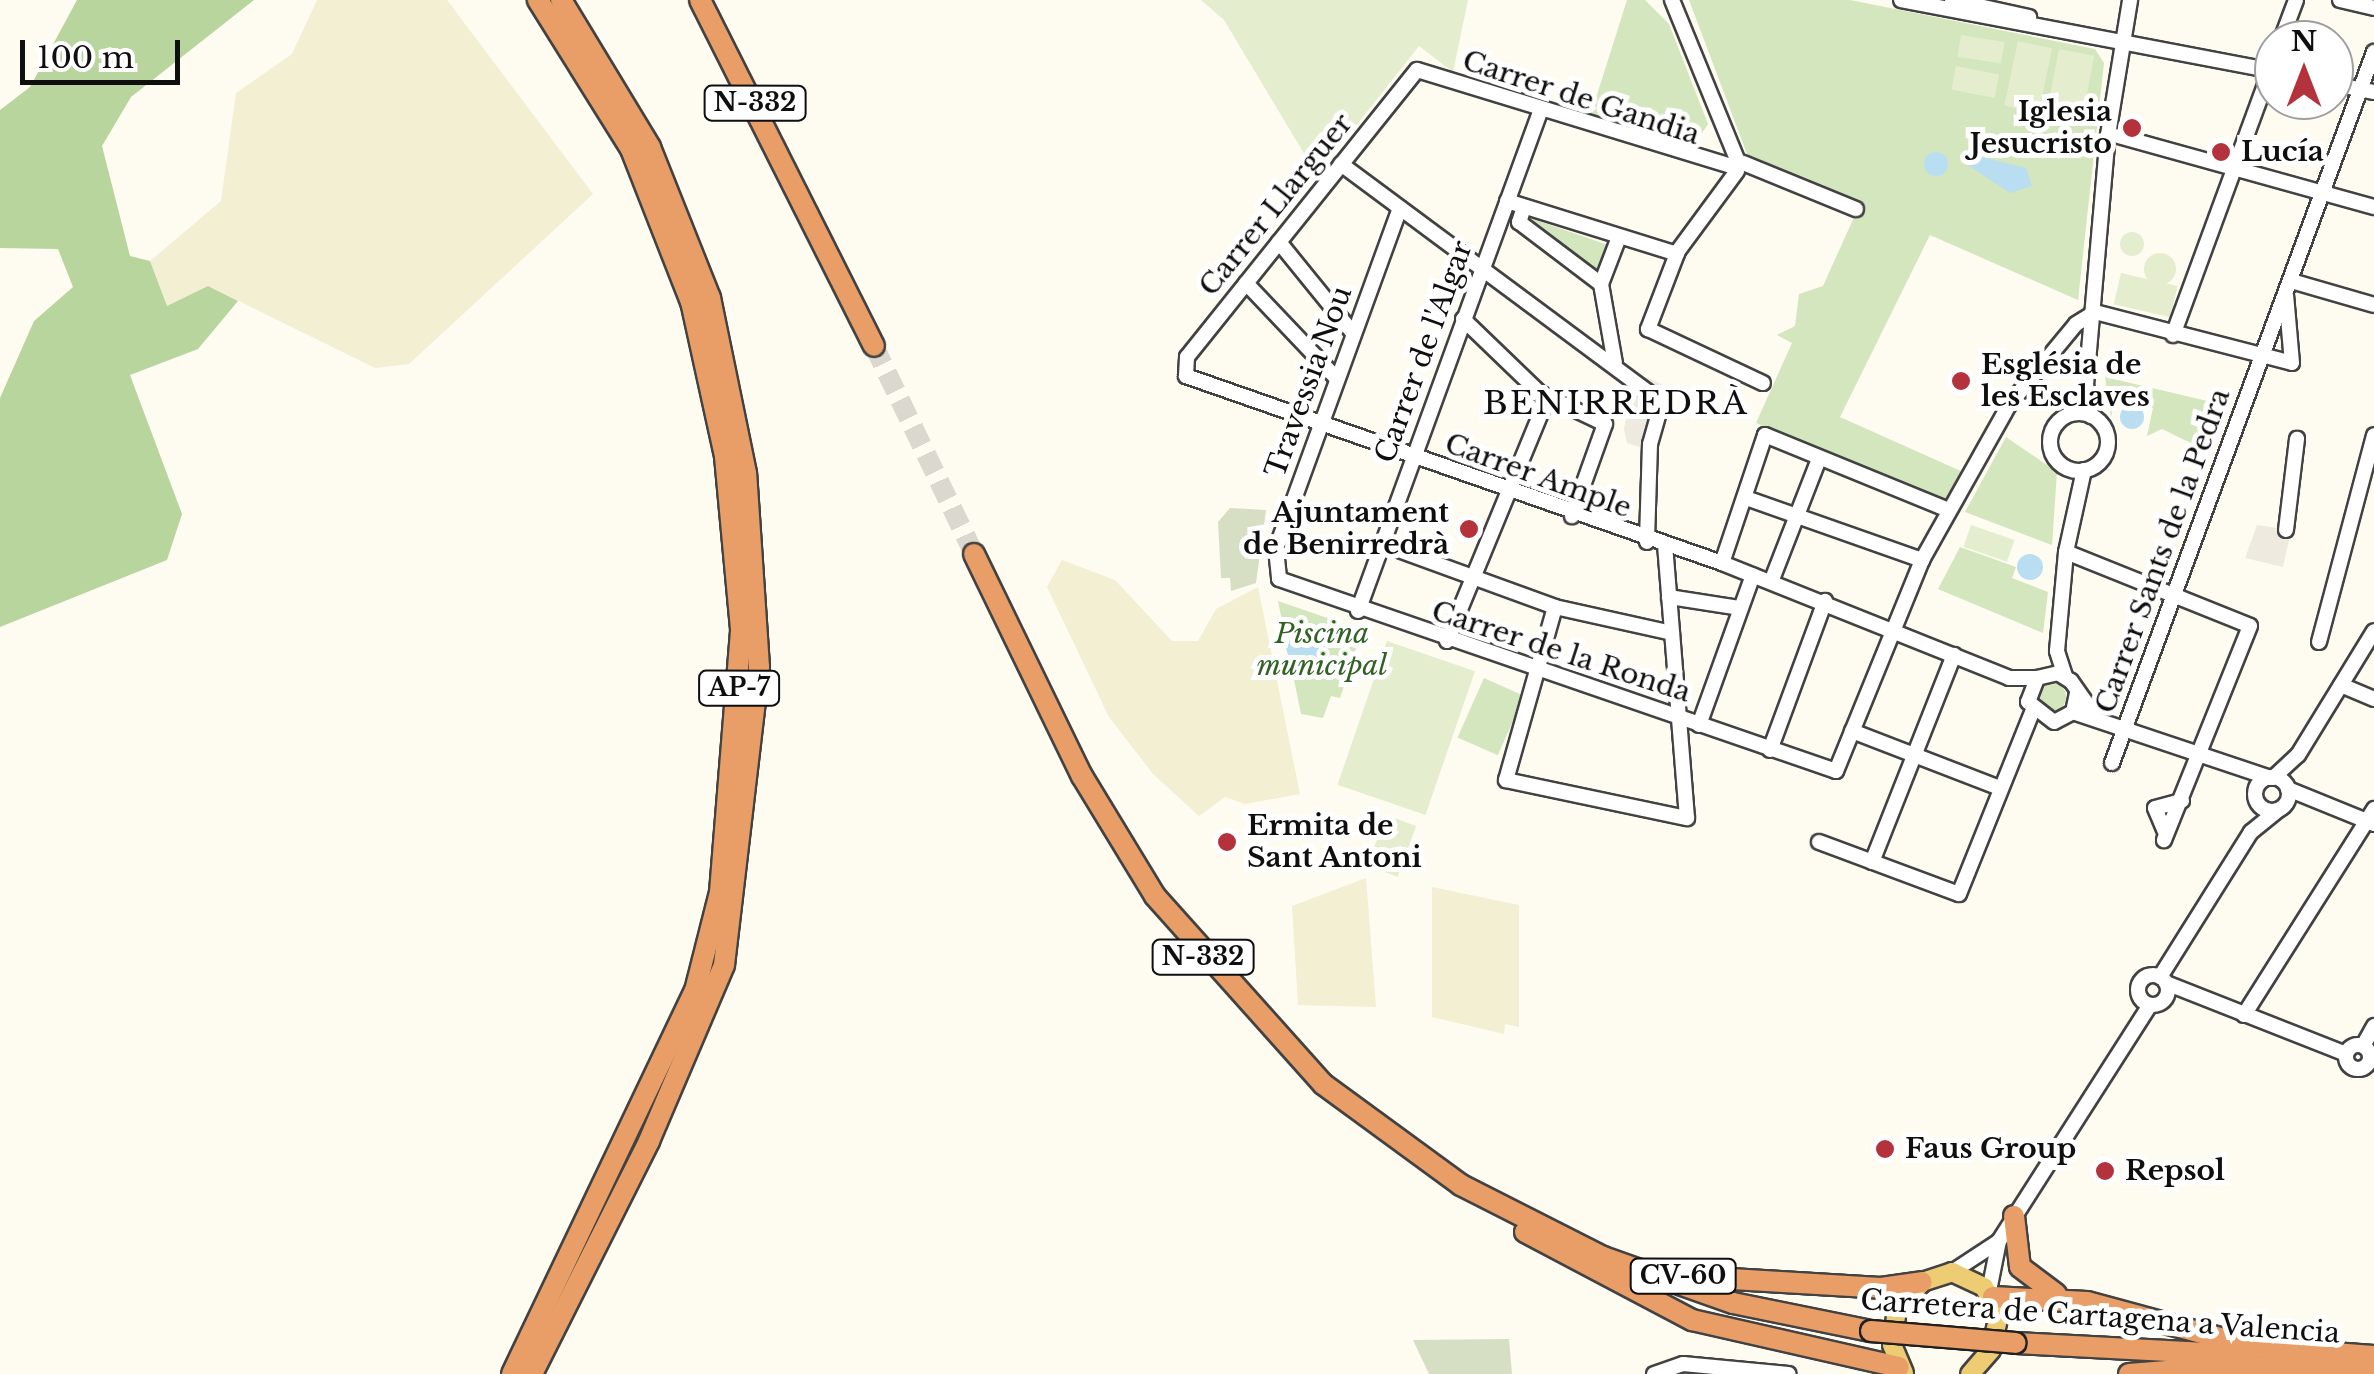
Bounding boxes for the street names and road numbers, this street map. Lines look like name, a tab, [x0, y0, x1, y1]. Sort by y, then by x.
street label: Carrer de Gandia	[1458, 44, 1704, 152]
road number: N-332	[702, 83, 808, 123]
street label: Carrer Llarguer	[1192, 107, 1360, 303]
street label: Carrer de l'Algar	[1368, 236, 1480, 468]
street label: Travessia Nou	[1259, 282, 1359, 482]
street label: Carrer Sants de la Pedra	[2088, 384, 2238, 718]
street label: Carrer Ample	[1439, 426, 1637, 526]
street label: Carrer de la Ronda	[1427, 594, 1695, 710]
road number: AP-7	[696, 668, 782, 708]
road number: N-332	[1150, 937, 1256, 977]
road number: CV-60	[1628, 1256, 1738, 1296]
street label: Carretera de Cartagena a Valencia	[1858, 1283, 2342, 1351]

